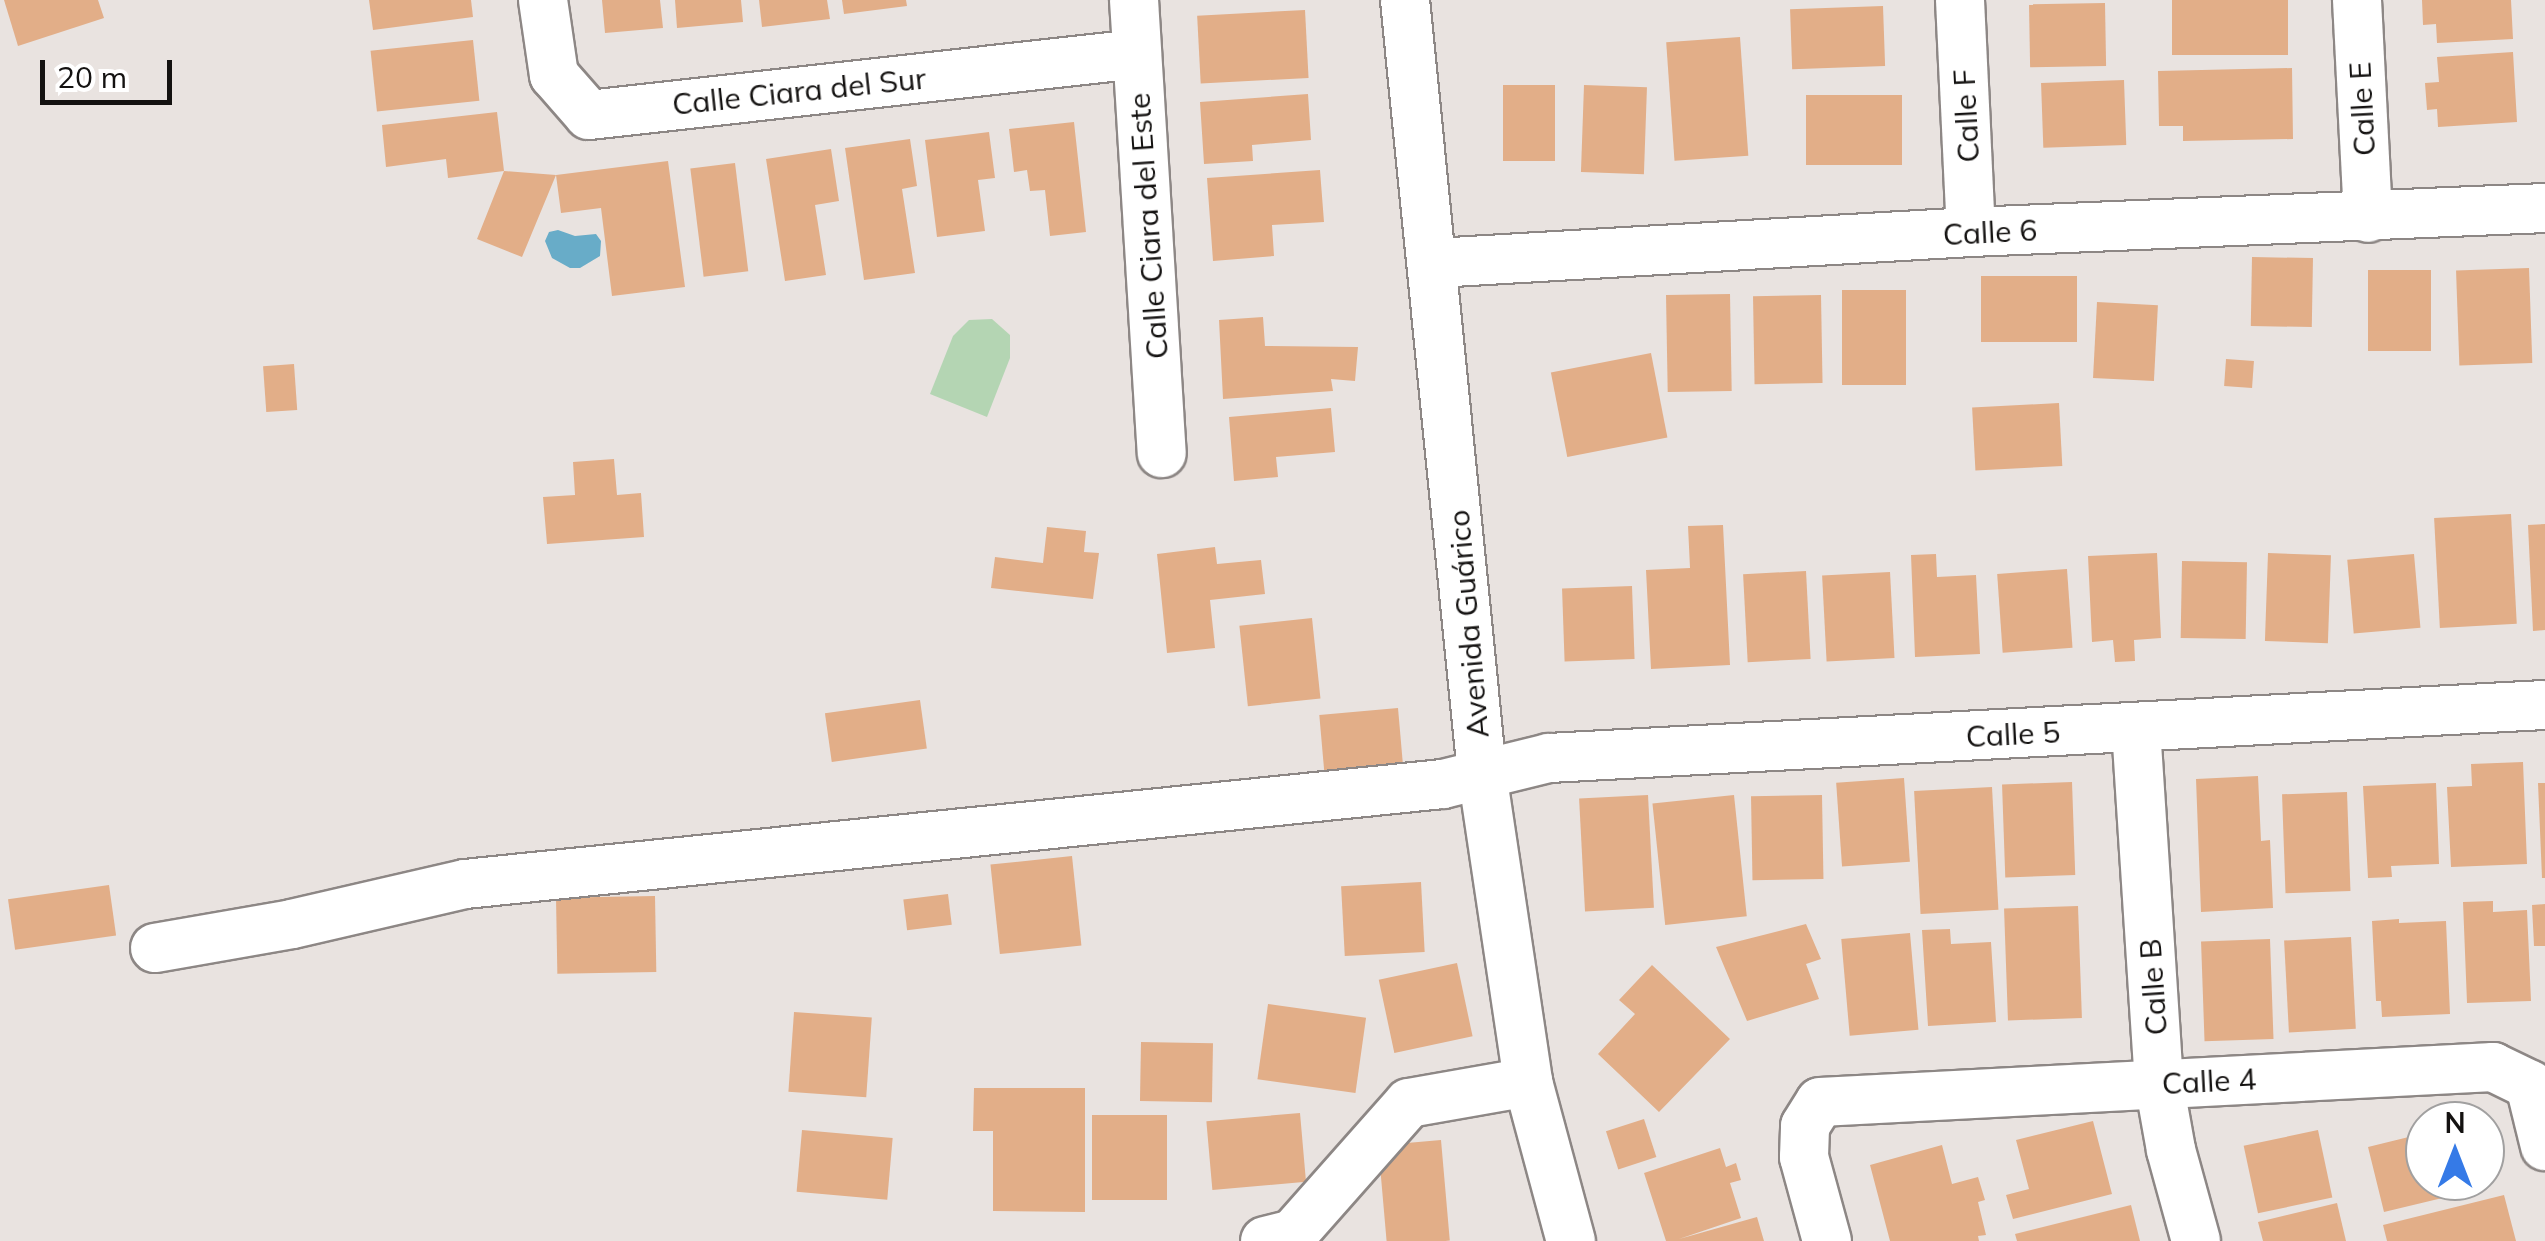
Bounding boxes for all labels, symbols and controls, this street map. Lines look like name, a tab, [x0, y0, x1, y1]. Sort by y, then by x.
scale bar	[45, 40, 178, 102]
text: 20 m	[57, 58, 127, 96]
street label: Calle Ciara del Sur	[670, 60, 928, 122]
street label: Calle E	[2342, 61, 2382, 157]
street label: Calle F	[1946, 68, 1986, 164]
street label: Calle Ciara del Este	[1121, 92, 1175, 360]
street label: Calle 6	[1942, 212, 2038, 252]
street label: Avenida Guárico	[1440, 508, 1496, 740]
street label: Calle 5	[1965, 714, 2061, 754]
street label: Calle B	[2132, 937, 2174, 1037]
street label: Calle 4	[2161, 1061, 2257, 1101]
north arrow	[2405, 1101, 2505, 1201]
text: N	[2444, 1105, 2466, 1140]

